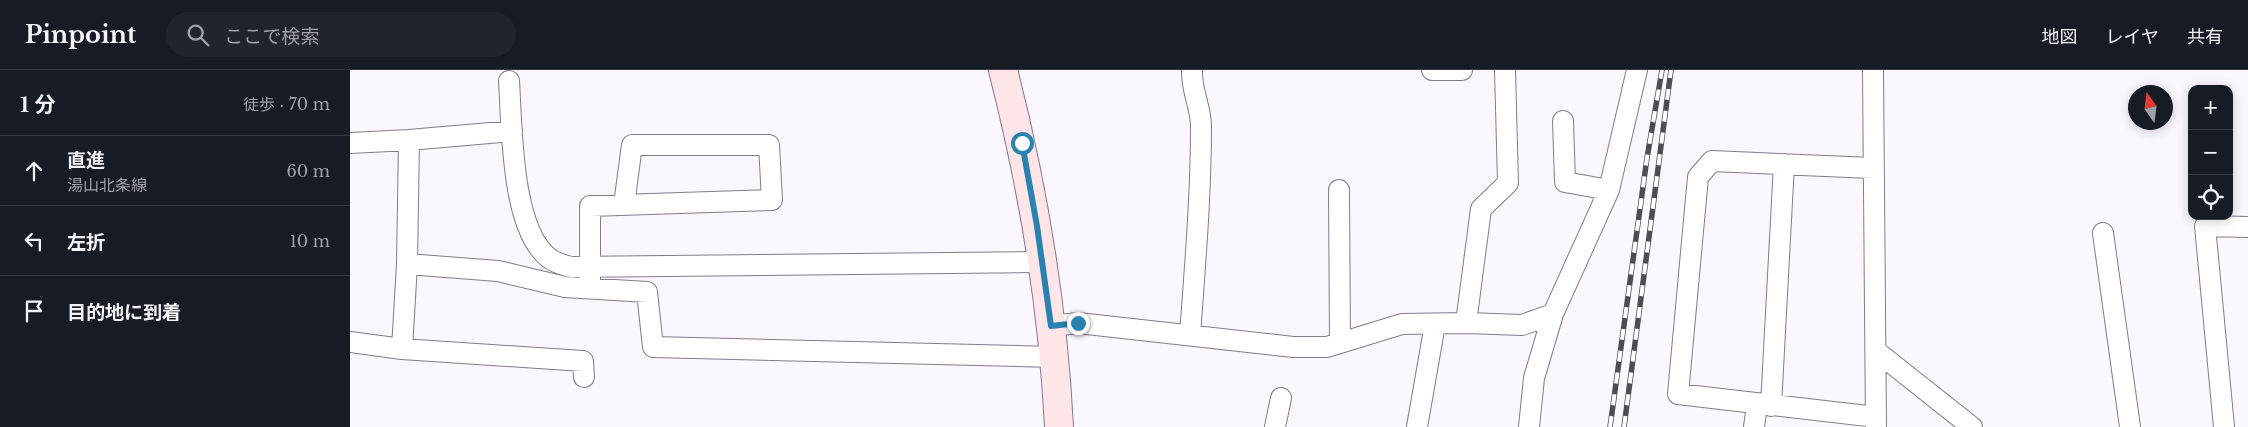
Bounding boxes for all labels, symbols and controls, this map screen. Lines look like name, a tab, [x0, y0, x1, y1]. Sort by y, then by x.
search box	[166, 12, 516, 57]
text: Pinpoint	[25, 20, 136, 49]
icon: search	[184, 21, 212, 49]
text: ここで検索	[224, 25, 319, 48]
text: 地図	[2042, 26, 2078, 48]
text: レイヤ	[2106, 26, 2159, 48]
text: 共有	[2187, 26, 2223, 48]
north arrow	[2128, 85, 2173, 130]
map controls	[2188, 85, 2233, 220]
button: +	[2188, 85, 2233, 130]
text: 1 分	[20, 92, 56, 118]
text: 徒歩 · 70 m	[243, 94, 330, 114]
button: −	[2188, 130, 2233, 175]
route start	[1011, 132, 1034, 155]
text: 直進	[67, 149, 105, 172]
icon: ahead	[20, 157, 48, 185]
text: 60 m	[287, 161, 330, 181]
text: 湯山北条線	[67, 175, 147, 195]
button: locate	[2188, 175, 2233, 220]
icon: left	[20, 227, 48, 255]
text: 左折	[67, 231, 105, 254]
text: 10 m	[290, 231, 330, 251]
icon: arrive	[20, 297, 48, 325]
text: 目的地に到着	[67, 301, 181, 324]
route end	[1067, 312, 1090, 335]

